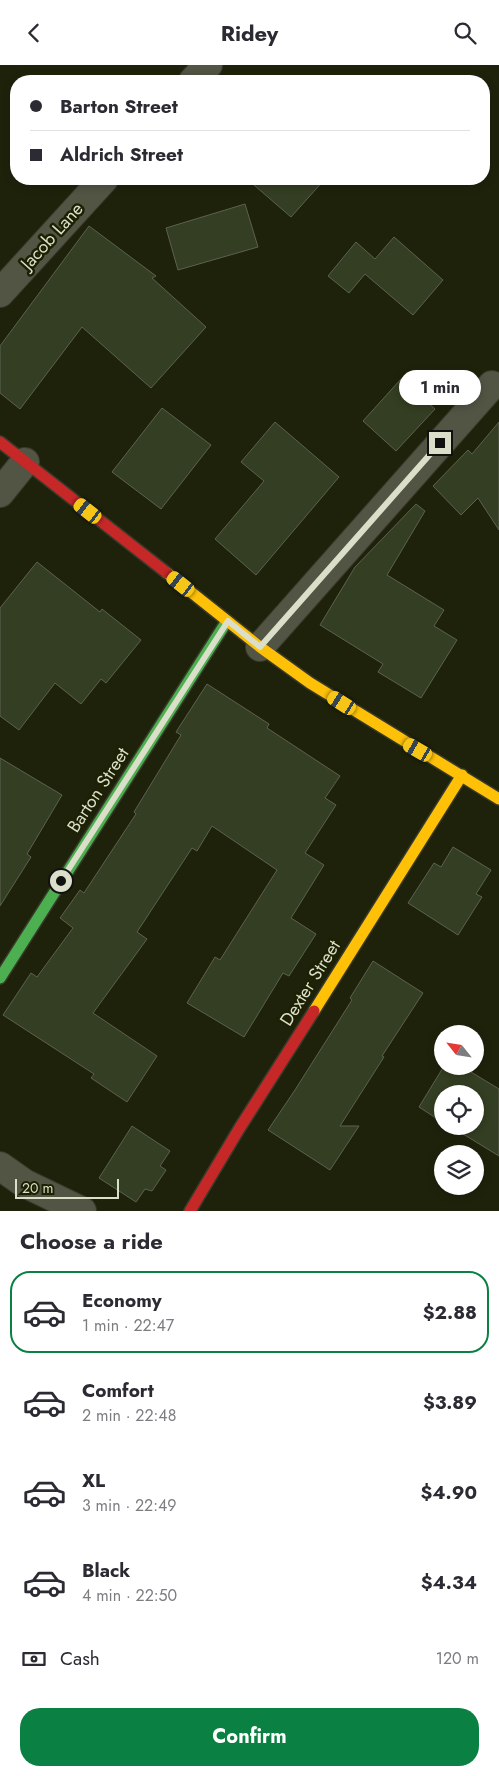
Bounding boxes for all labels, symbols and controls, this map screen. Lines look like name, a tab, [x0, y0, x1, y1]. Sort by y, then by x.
text: Ridey	[221, 17, 278, 49]
icon: back	[20, 19, 48, 47]
icon: search	[451, 19, 479, 47]
text: Barton Street	[60, 93, 178, 120]
text: Aldrich Street	[60, 141, 183, 168]
street label: Jacob Lane	[13, 197, 89, 277]
callout: 1 min	[399, 371, 481, 405]
text: 1 min	[420, 376, 460, 399]
route end	[429, 432, 451, 454]
car	[71, 496, 104, 526]
car	[164, 569, 197, 599]
car	[325, 689, 358, 717]
car	[401, 736, 434, 764]
street label: Barton Street	[61, 742, 136, 838]
route start	[50, 870, 72, 892]
street label: Dexter Street	[273, 934, 347, 1031]
north arrow	[434, 1025, 484, 1075]
map controls	[434, 1025, 484, 1195]
button: locate	[434, 1085, 484, 1135]
button: layers	[434, 1145, 484, 1195]
scale bar	[15, 1176, 119, 1199]
text: 20 m	[22, 1178, 54, 1198]
text: Choose a ride	[20, 1225, 163, 1257]
text: Economy	[82, 1287, 162, 1314]
icon: car	[22, 1290, 67, 1335]
text: $2.88	[423, 1299, 477, 1326]
text: 1 min · 22:47	[82, 1314, 174, 1337]
text: Comfort	[82, 1377, 154, 1404]
icon: car	[22, 1380, 67, 1425]
text: $3.89	[423, 1389, 477, 1416]
text: 2 min · 22:48	[82, 1404, 176, 1427]
text: XL	[82, 1467, 105, 1494]
icon: car	[22, 1470, 67, 1515]
text: $4.90	[421, 1479, 477, 1506]
text: 3 min · 22:49	[82, 1494, 177, 1517]
text: Black	[82, 1557, 130, 1584]
icon: car	[22, 1560, 67, 1605]
text: $4.34	[421, 1569, 477, 1596]
text: 4 min · 22:50	[82, 1584, 177, 1607]
icon: cash	[20, 1645, 48, 1673]
text: Cash	[60, 1645, 100, 1672]
text: 120 m	[436, 1647, 479, 1670]
button: Confirm	[20, 1708, 479, 1766]

